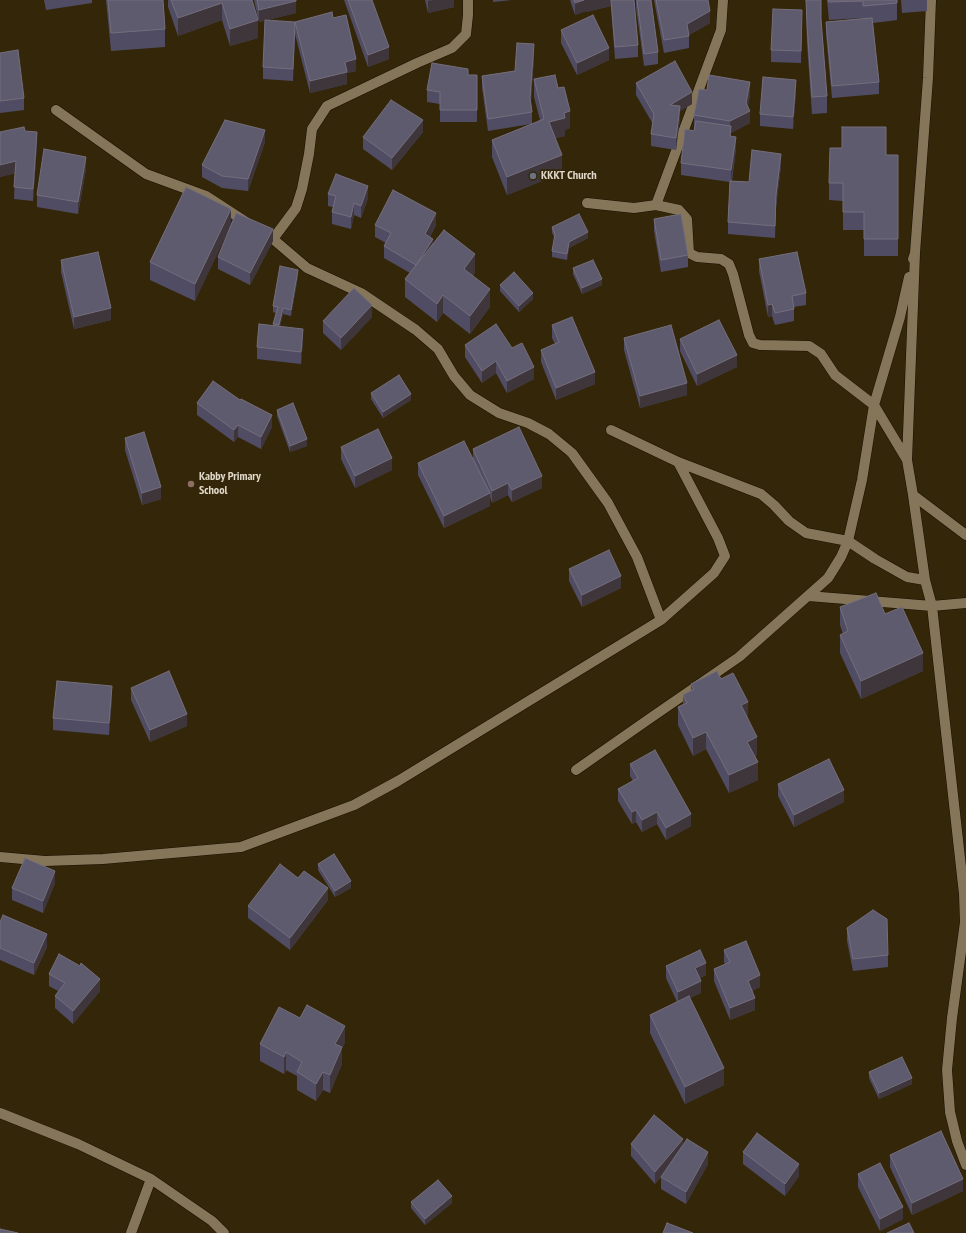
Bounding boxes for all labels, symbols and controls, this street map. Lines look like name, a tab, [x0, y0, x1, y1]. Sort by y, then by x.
place label: KKKT Church	[541, 169, 597, 183]
marker: KKKT Church	[528, 171, 538, 181]
place label: Kabby Primary School	[199, 470, 261, 498]
marker: Kabby Primary School	[186, 479, 196, 489]

